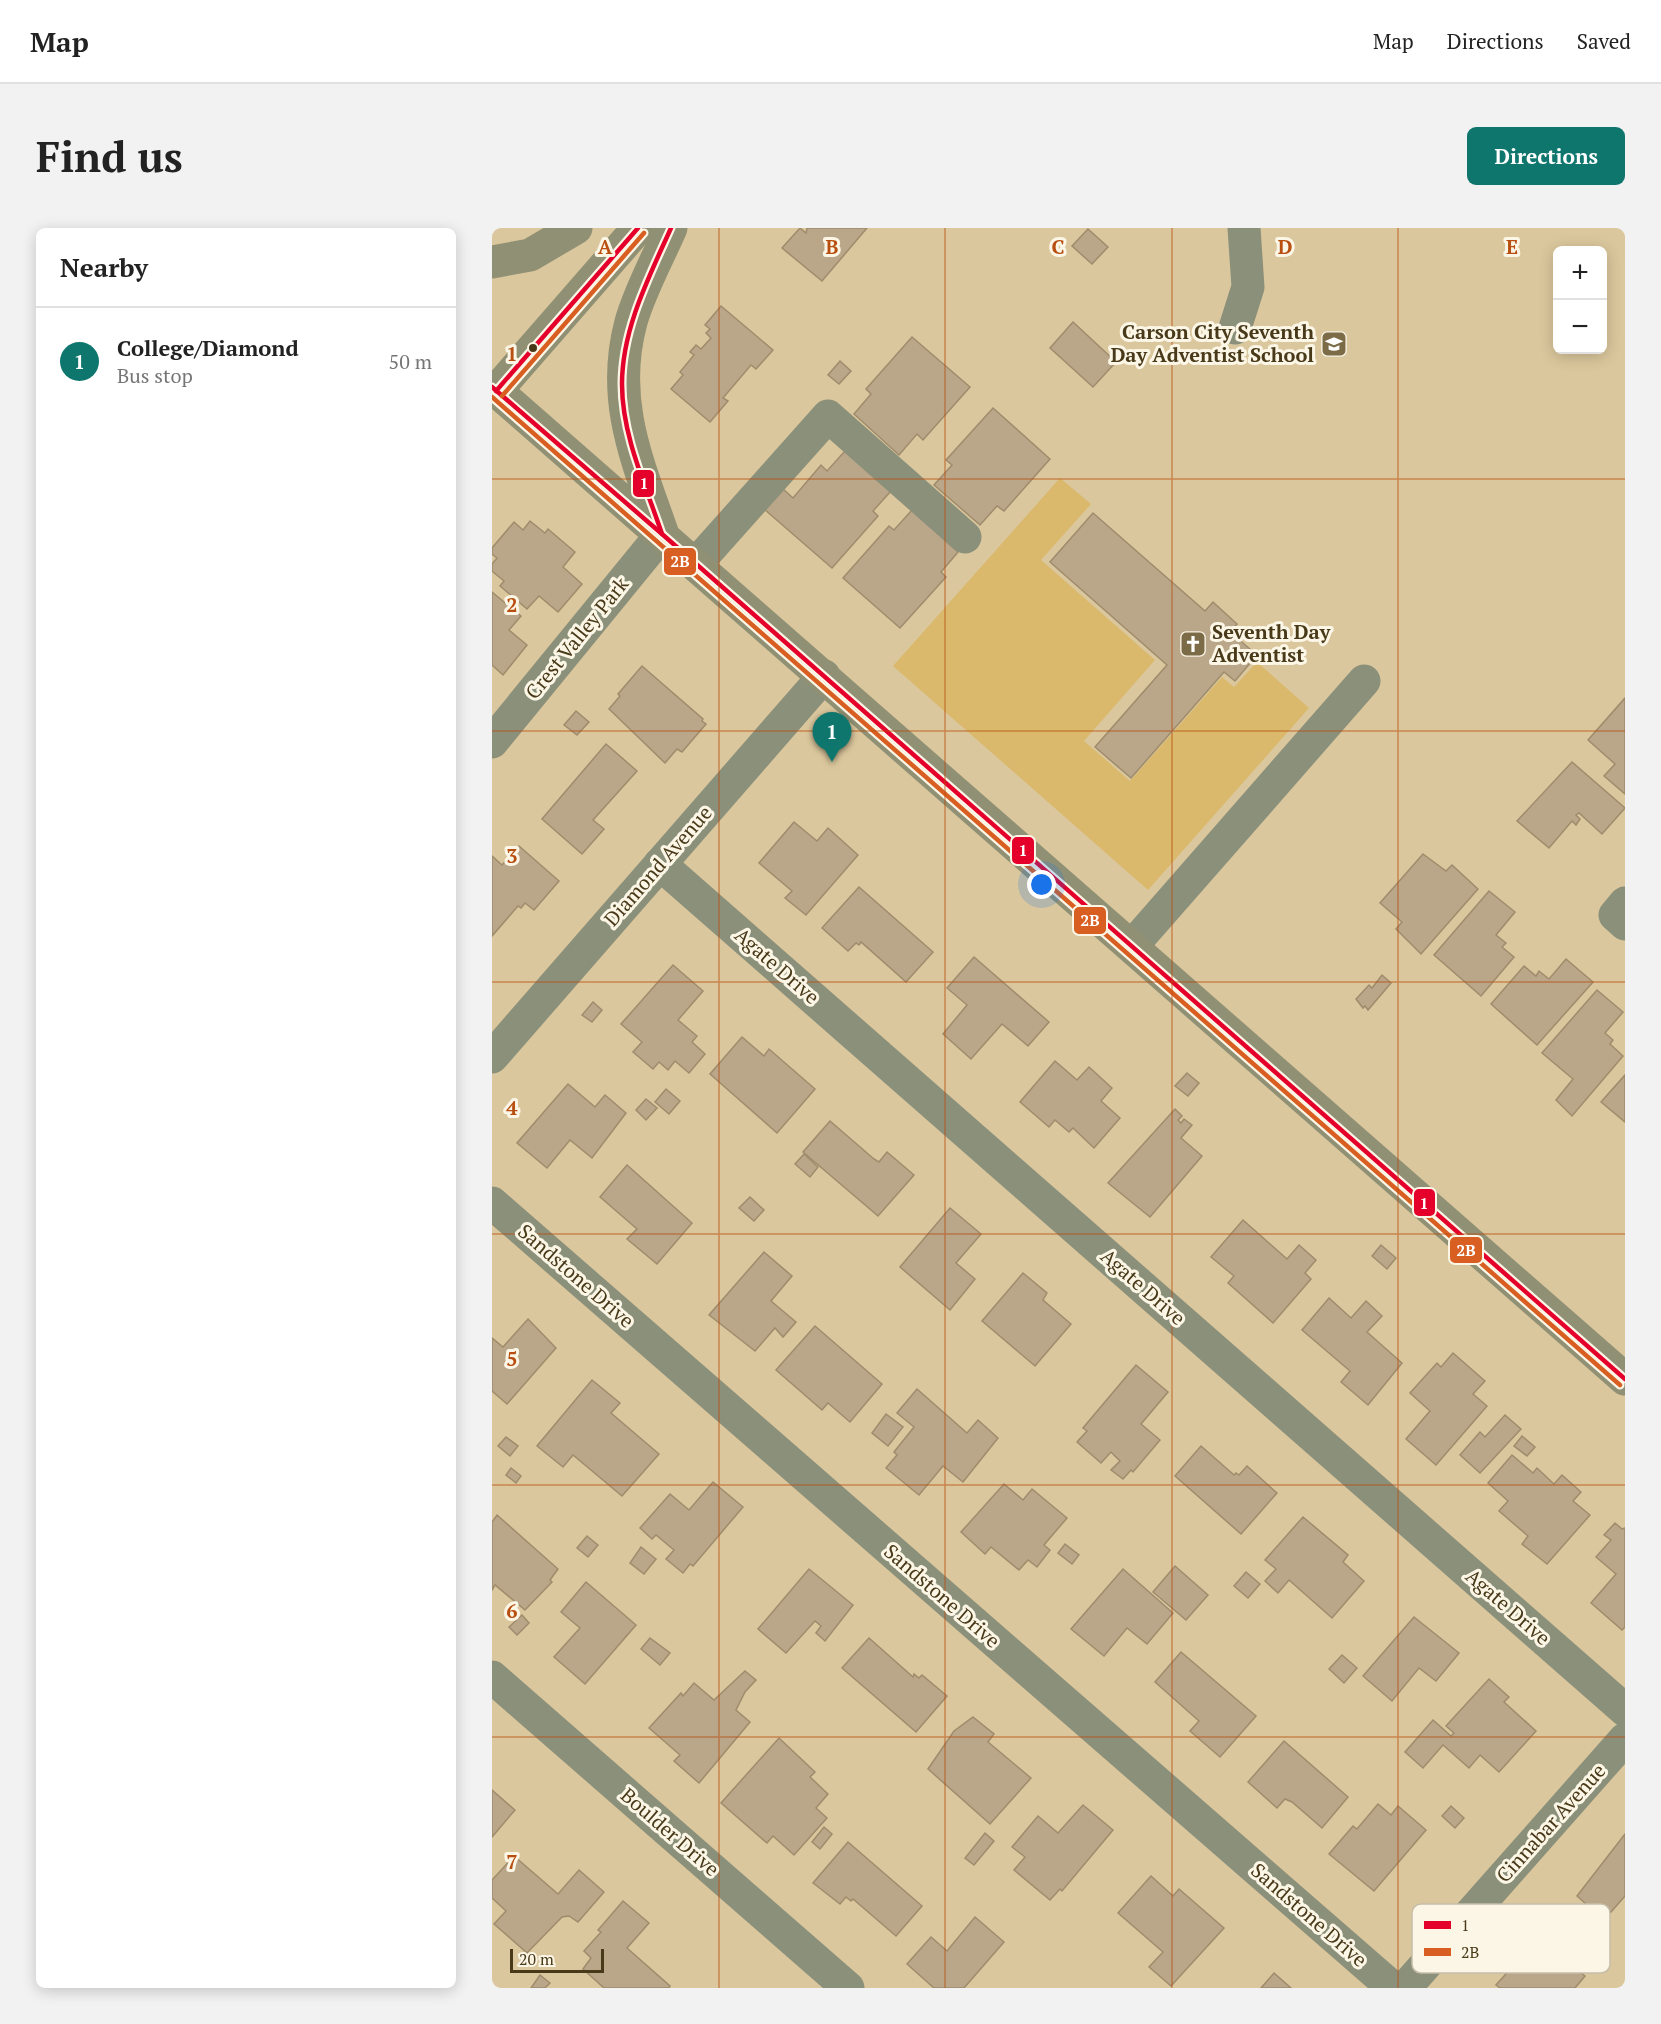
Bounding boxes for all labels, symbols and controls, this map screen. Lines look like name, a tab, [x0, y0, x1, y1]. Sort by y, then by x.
text: Map	[30, 23, 89, 60]
text: Map	[1373, 27, 1414, 55]
text: Directions	[1447, 27, 1544, 55]
text: Saved	[1577, 27, 1631, 55]
button: Directions	[1467, 127, 1625, 185]
text: Find us	[36, 128, 183, 184]
text: A	[598, 233, 613, 260]
text: B	[826, 233, 839, 260]
text: C	[1051, 233, 1065, 260]
text: D	[1278, 233, 1292, 260]
text: E	[1506, 233, 1518, 260]
map controls	[1553, 246, 1607, 354]
button: +	[1553, 246, 1607, 300]
text: Nearby	[60, 250, 148, 284]
button: −	[1553, 300, 1607, 354]
place label: Carson City Seventh Day Adventist School	[1111, 318, 1314, 368]
school or university icon: Carson City Seventh Day Adventist School	[1319, 329, 1349, 359]
text: College/Diamond	[117, 333, 299, 362]
text: 1	[506, 340, 518, 367]
unlabelled marker	[527, 342, 539, 354]
text: 1	[74, 348, 85, 375]
text: 50 m	[389, 348, 432, 375]
text: Bus stop	[117, 362, 193, 389]
line badge: 1	[632, 469, 655, 498]
text: 1	[639, 472, 649, 494]
line badge: 2B	[663, 547, 697, 576]
text: 2B	[670, 550, 690, 572]
street label: Crest Valley Park	[519, 570, 635, 704]
text: 2	[506, 591, 518, 618]
place label: Seventh Day Adventist	[1212, 618, 1331, 668]
church icon: Seventh Day Adventist	[1178, 629, 1208, 659]
pin: 1	[812, 712, 852, 762]
street label: Diamond Avenue	[598, 800, 718, 932]
line badge: 1	[1011, 836, 1035, 865]
text: 1	[1018, 839, 1028, 861]
text: 3	[506, 842, 518, 869]
your location	[1027, 870, 1056, 899]
line badge: 2B	[1073, 906, 1107, 935]
text: 2B	[1080, 909, 1100, 931]
street label: Agate Drive	[729, 921, 825, 1010]
text: 4	[506, 1094, 518, 1121]
line badge: 1	[1413, 1188, 1436, 1217]
text: 1	[1419, 1192, 1429, 1214]
street label: Sandstone Drive	[513, 1218, 640, 1334]
line badge: 2B	[1449, 1236, 1483, 1264]
text: 2B	[1456, 1239, 1476, 1261]
street label: Agate Drive	[1095, 1242, 1191, 1331]
text: 5	[506, 1345, 518, 1372]
street label: Sandstone Drive	[879, 1538, 1006, 1654]
street label: Agate Drive	[1460, 1562, 1556, 1651]
text: 6	[506, 1597, 518, 1624]
street label: Cinnabar Avenue	[1490, 1757, 1611, 1888]
street label: Boulder Drive	[615, 1781, 725, 1882]
text: 7	[506, 1848, 518, 1875]
street label: Sandstone Drive	[1246, 1857, 1373, 1973]
legend	[1412, 1904, 1610, 1973]
text: 1	[1461, 1914, 1470, 1936]
text: 2B	[1461, 1941, 1479, 1963]
scale bar	[510, 1946, 604, 1974]
text: 20 m	[519, 1948, 554, 1970]

